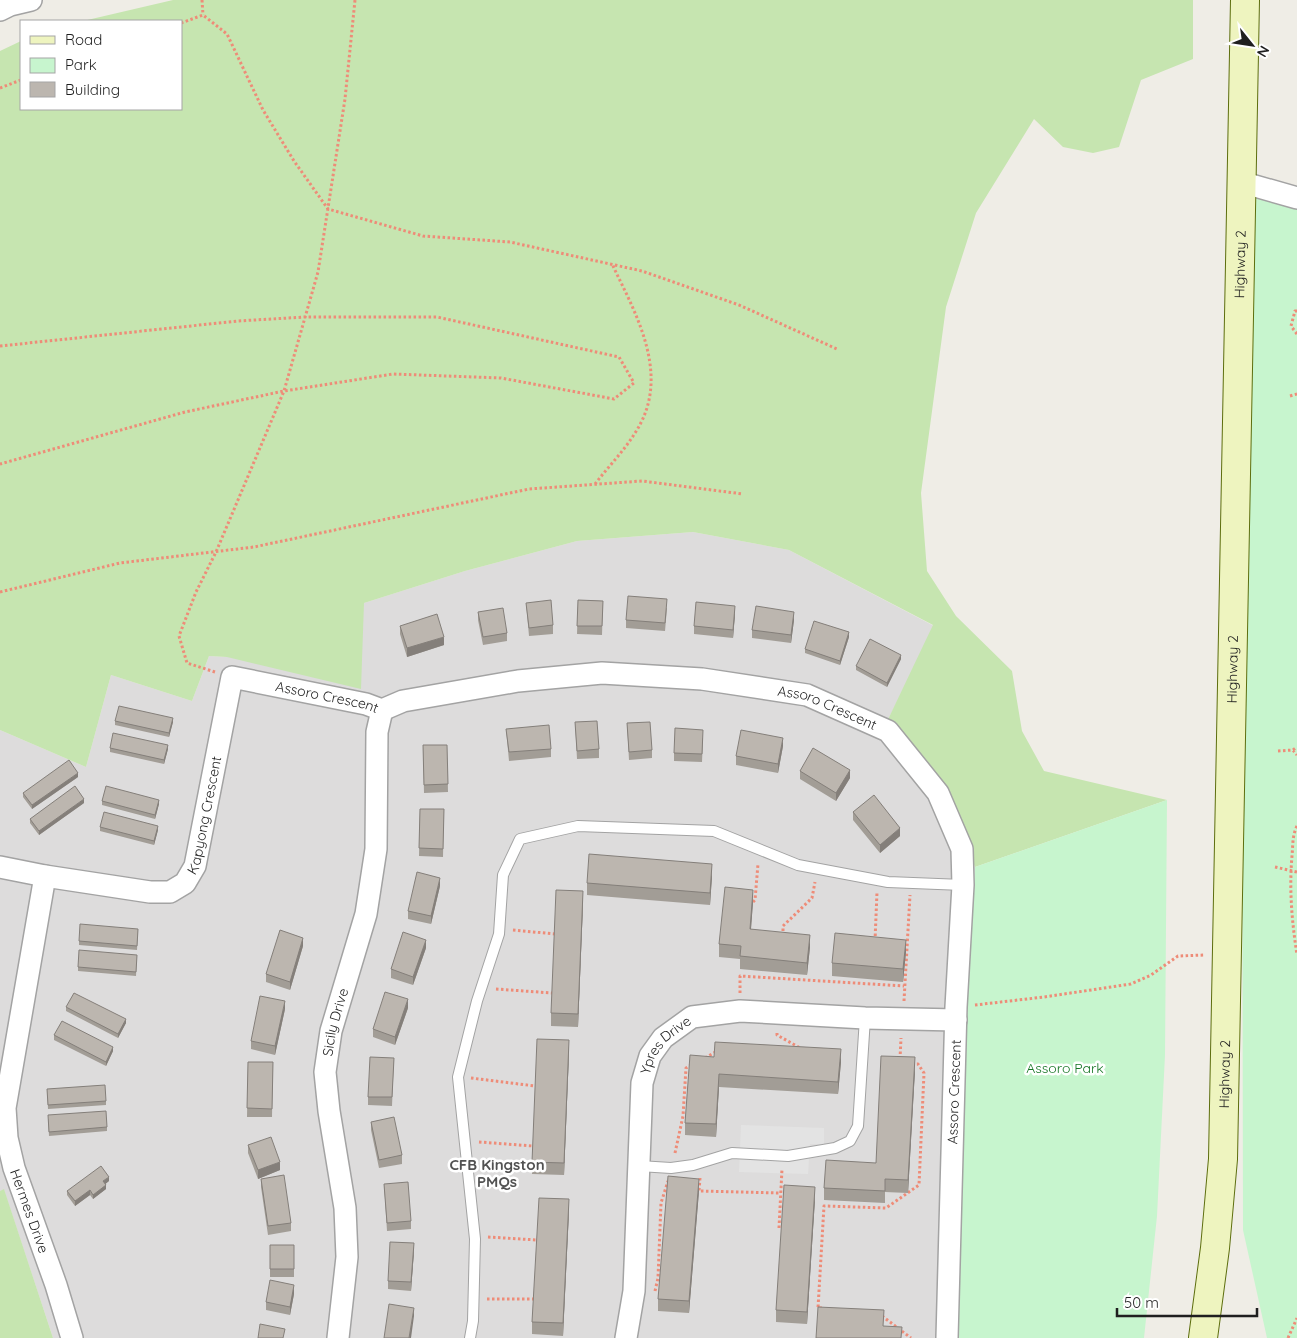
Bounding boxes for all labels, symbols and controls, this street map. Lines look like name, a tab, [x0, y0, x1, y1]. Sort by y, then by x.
legend	[20, 20, 182, 110]
north arrow	[1227, 20, 1277, 70]
text: Road	[65, 30, 102, 49]
text: N	[1253, 43, 1274, 60]
text: Park	[65, 55, 97, 74]
text: Building	[65, 80, 120, 99]
street label: Highway 2	[1230, 230, 1250, 299]
street label: Highway 2	[1223, 635, 1242, 704]
street label: Assoro Crescent	[274, 677, 381, 717]
street label: Assoro Crescent	[777, 682, 880, 734]
street label: Kapyong Crescent	[183, 754, 225, 878]
street label: Sicily Drive	[318, 986, 352, 1057]
street label: Ypres Drive	[636, 1012, 695, 1076]
street label: Assoro Crescent	[943, 1039, 965, 1145]
street label: Highway 2	[1215, 1040, 1234, 1109]
park label: Assoro Park	[1026, 1059, 1104, 1077]
district label: CFB Kingston PMQs	[449, 1155, 545, 1191]
street label: Hermes Drive	[6, 1166, 53, 1256]
scale bar	[1117, 1286, 1257, 1318]
text: 50 m	[1124, 1293, 1159, 1312]

